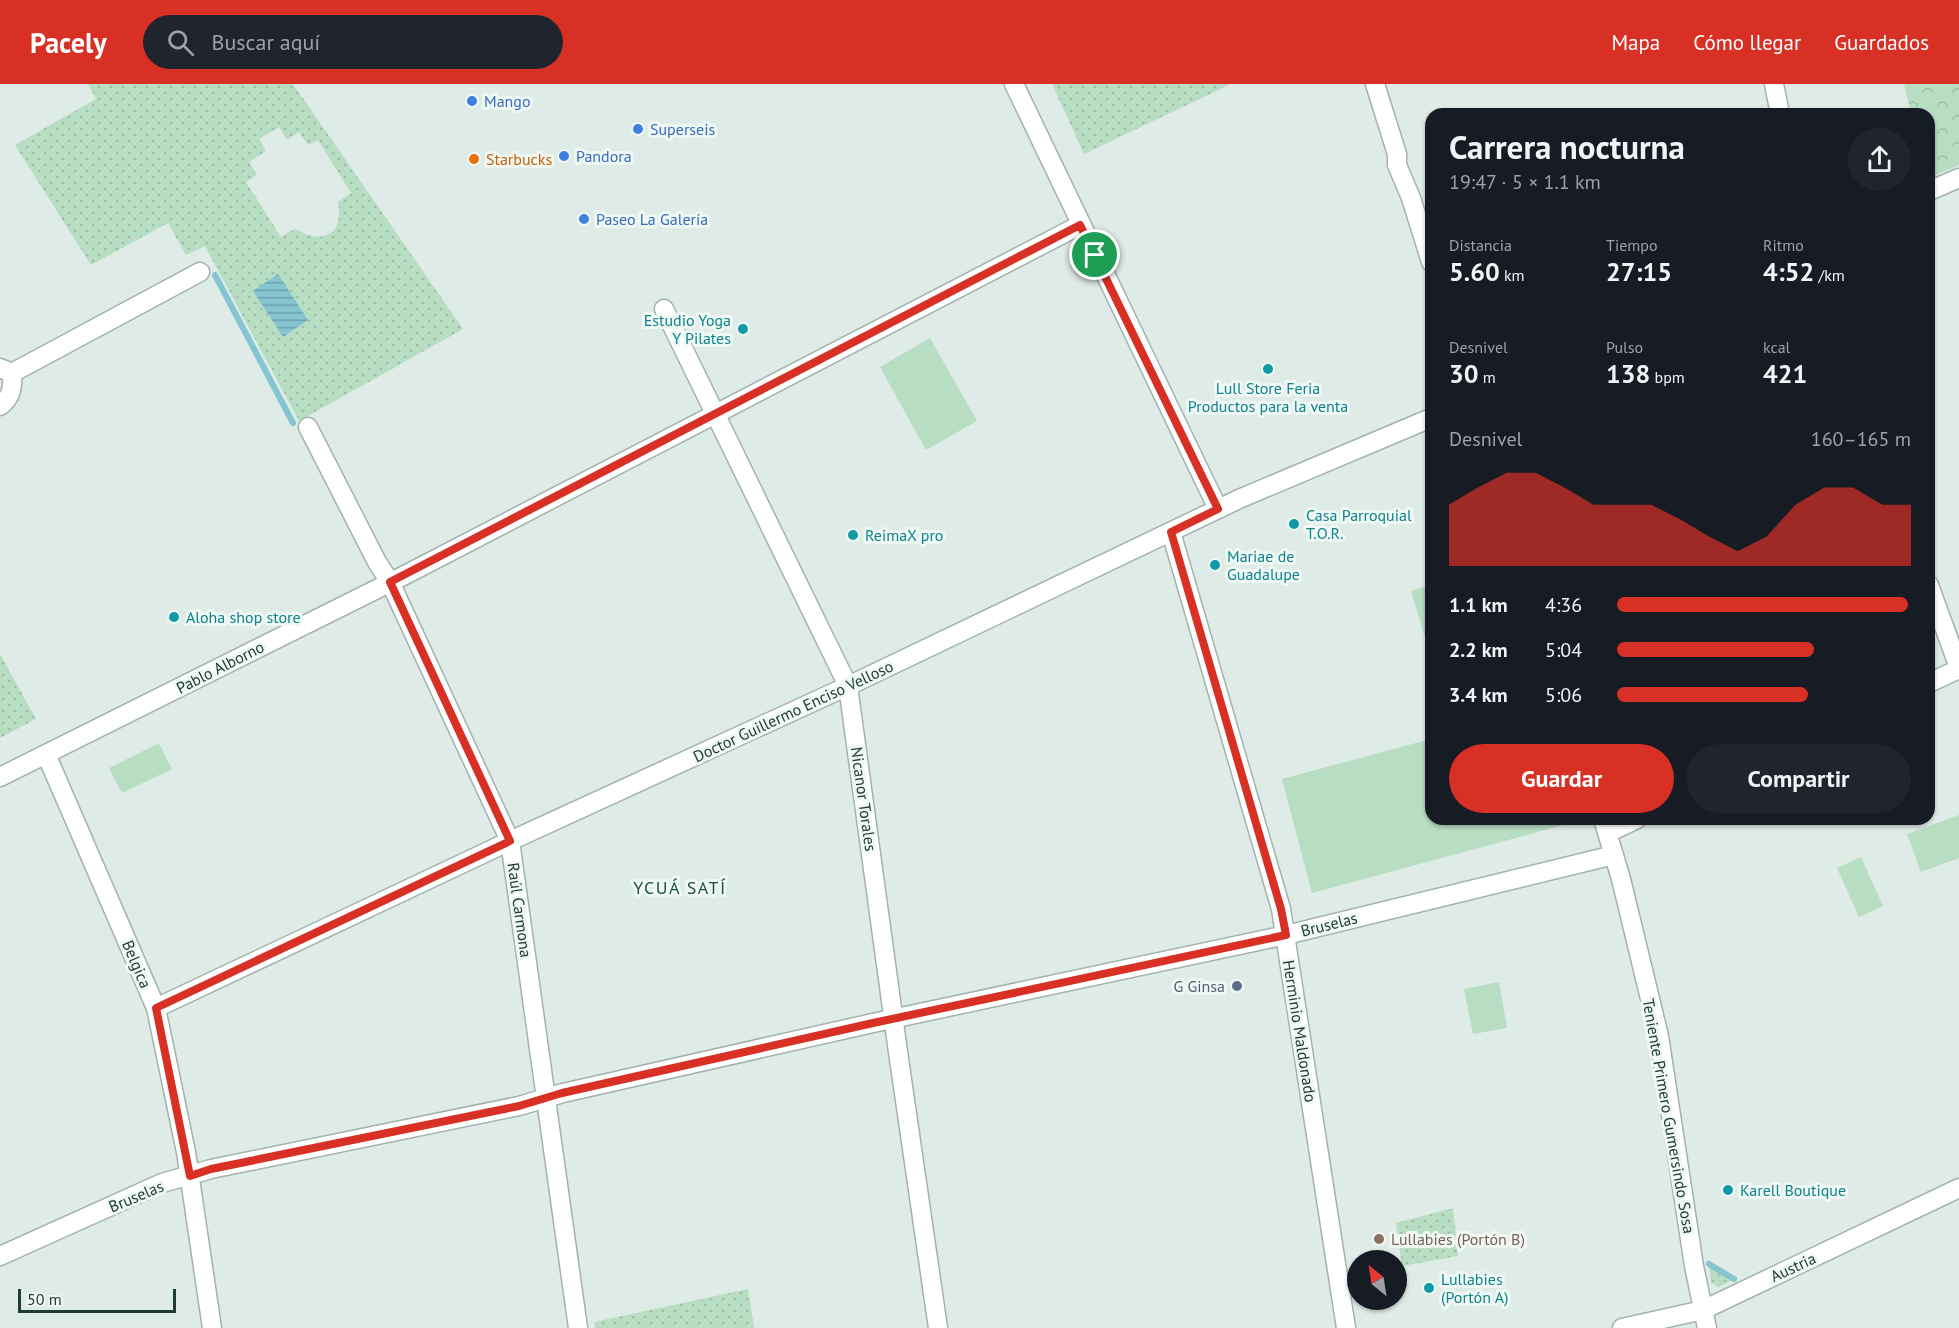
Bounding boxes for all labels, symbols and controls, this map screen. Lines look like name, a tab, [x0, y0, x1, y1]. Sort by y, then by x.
search box	[143, 15, 563, 69]
text: Pacely	[30, 24, 107, 61]
icon: search	[164, 26, 197, 59]
text: Buscar aquí	[212, 28, 320, 56]
text: Mapa	[1611, 29, 1660, 56]
text: Cómo llegar	[1693, 29, 1801, 56]
text: Guardados	[1834, 29, 1929, 56]
place label: Mango	[484, 91, 531, 111]
marker: Mango	[465, 94, 479, 108]
place label: Superseis	[650, 119, 715, 139]
marker: Superseis	[631, 122, 645, 136]
text: Carrera nocturna	[1449, 125, 1685, 168]
button: share	[1848, 128, 1911, 191]
place label: Pandora	[576, 146, 632, 166]
place label: Starbucks	[486, 149, 552, 169]
marker: Pandora	[557, 149, 571, 163]
marker: Starbucks	[467, 152, 481, 166]
text: 19:47 · 5 × 1.1 km	[1449, 169, 1601, 195]
place label: Paseo La Galería	[596, 209, 708, 229]
marker: Paseo La Galería	[577, 212, 591, 226]
pin	[1069, 229, 1120, 280]
text: Distancia	[1449, 235, 1512, 255]
text: Tiempo	[1606, 235, 1658, 255]
text: Ritmo	[1763, 235, 1804, 255]
icon: arrive	[1078, 238, 1111, 271]
text: 5.60	[1449, 255, 1500, 288]
text: 27:15	[1606, 255, 1672, 288]
text: 4:52	[1763, 255, 1814, 288]
text: km	[1500, 265, 1525, 285]
text: /km	[1814, 265, 1845, 285]
place label: Estudio Yoga Y Pilates	[644, 310, 731, 348]
marker: Estudio Yoga Y Pilates	[736, 322, 750, 336]
text: Desnivel	[1449, 337, 1508, 357]
text: Pulso	[1606, 337, 1643, 357]
text: kcal	[1763, 337, 1790, 357]
text: 30	[1449, 357, 1478, 390]
text: 138	[1606, 357, 1650, 390]
text: 421	[1763, 357, 1807, 390]
marker: Lull Store Feria Productos para la venta	[1261, 362, 1275, 376]
text: m	[1478, 367, 1496, 387]
text: bpm	[1650, 367, 1685, 387]
place label: Lull Store Feria Productos para la venta	[1188, 378, 1348, 416]
text: Desnivel	[1449, 426, 1522, 452]
text: 160–165 m	[1811, 426, 1911, 452]
place label: Casa Parroquial T.O.R.	[1306, 505, 1412, 543]
marker: Casa Parroquial T.O.R.	[1287, 517, 1301, 531]
place label: ReimaX pro	[865, 525, 943, 545]
marker: ReimaX pro	[846, 528, 860, 542]
place label: Mariae de Guadalupe	[1227, 546, 1300, 584]
marker: Mariae de Guadalupe	[1208, 558, 1222, 572]
text: 1.1 km	[1449, 592, 1508, 618]
text: 4:36	[1545, 592, 1582, 618]
place label: Aloha shop store	[186, 607, 301, 627]
marker: Aloha shop store	[167, 610, 181, 624]
street label: Pablo Alborno	[173, 636, 267, 698]
text: 2.2 km	[1449, 637, 1508, 663]
text: 5:04	[1545, 637, 1582, 663]
street label: Doctor Guillermo Enciso Velloso	[690, 656, 896, 766]
text: 3.4 km	[1449, 682, 1508, 708]
text: 5:06	[1545, 682, 1582, 708]
button: Guardar	[1449, 744, 1674, 813]
button: Compartir	[1686, 744, 1911, 813]
street label: Nicanor Torales	[847, 746, 881, 853]
street label: Raúl Carmona	[503, 861, 537, 959]
district label: YCUÁ SATÍ	[633, 876, 727, 899]
street label: Bruselas	[1299, 907, 1360, 941]
street label: Belgica	[118, 937, 156, 991]
street label: Herminio Maldonado	[1279, 958, 1321, 1104]
place label: G Ginsa	[1173, 976, 1225, 996]
marker: G Ginsa	[1230, 979, 1244, 993]
street label: Teniente Primero Gumersindo Sosa	[1638, 997, 1700, 1235]
street label: Bruselas	[106, 1175, 167, 1216]
place label: Karell Boutique	[1740, 1180, 1846, 1200]
marker: Karell Boutique	[1721, 1183, 1735, 1197]
place label: Lullabies (Portón B)	[1391, 1229, 1525, 1249]
marker: Lullabies (Portón B)	[1372, 1232, 1386, 1246]
street label: Austria	[1767, 1248, 1819, 1286]
north arrow	[1347, 1250, 1407, 1310]
map controls	[1347, 1250, 1407, 1310]
place label: Lullabies (Portón A)	[1441, 1269, 1509, 1307]
marker: Lullabies (Portón A)	[1422, 1281, 1436, 1295]
scale bar	[18, 1286, 176, 1314]
text: 50 m	[27, 1289, 62, 1309]

